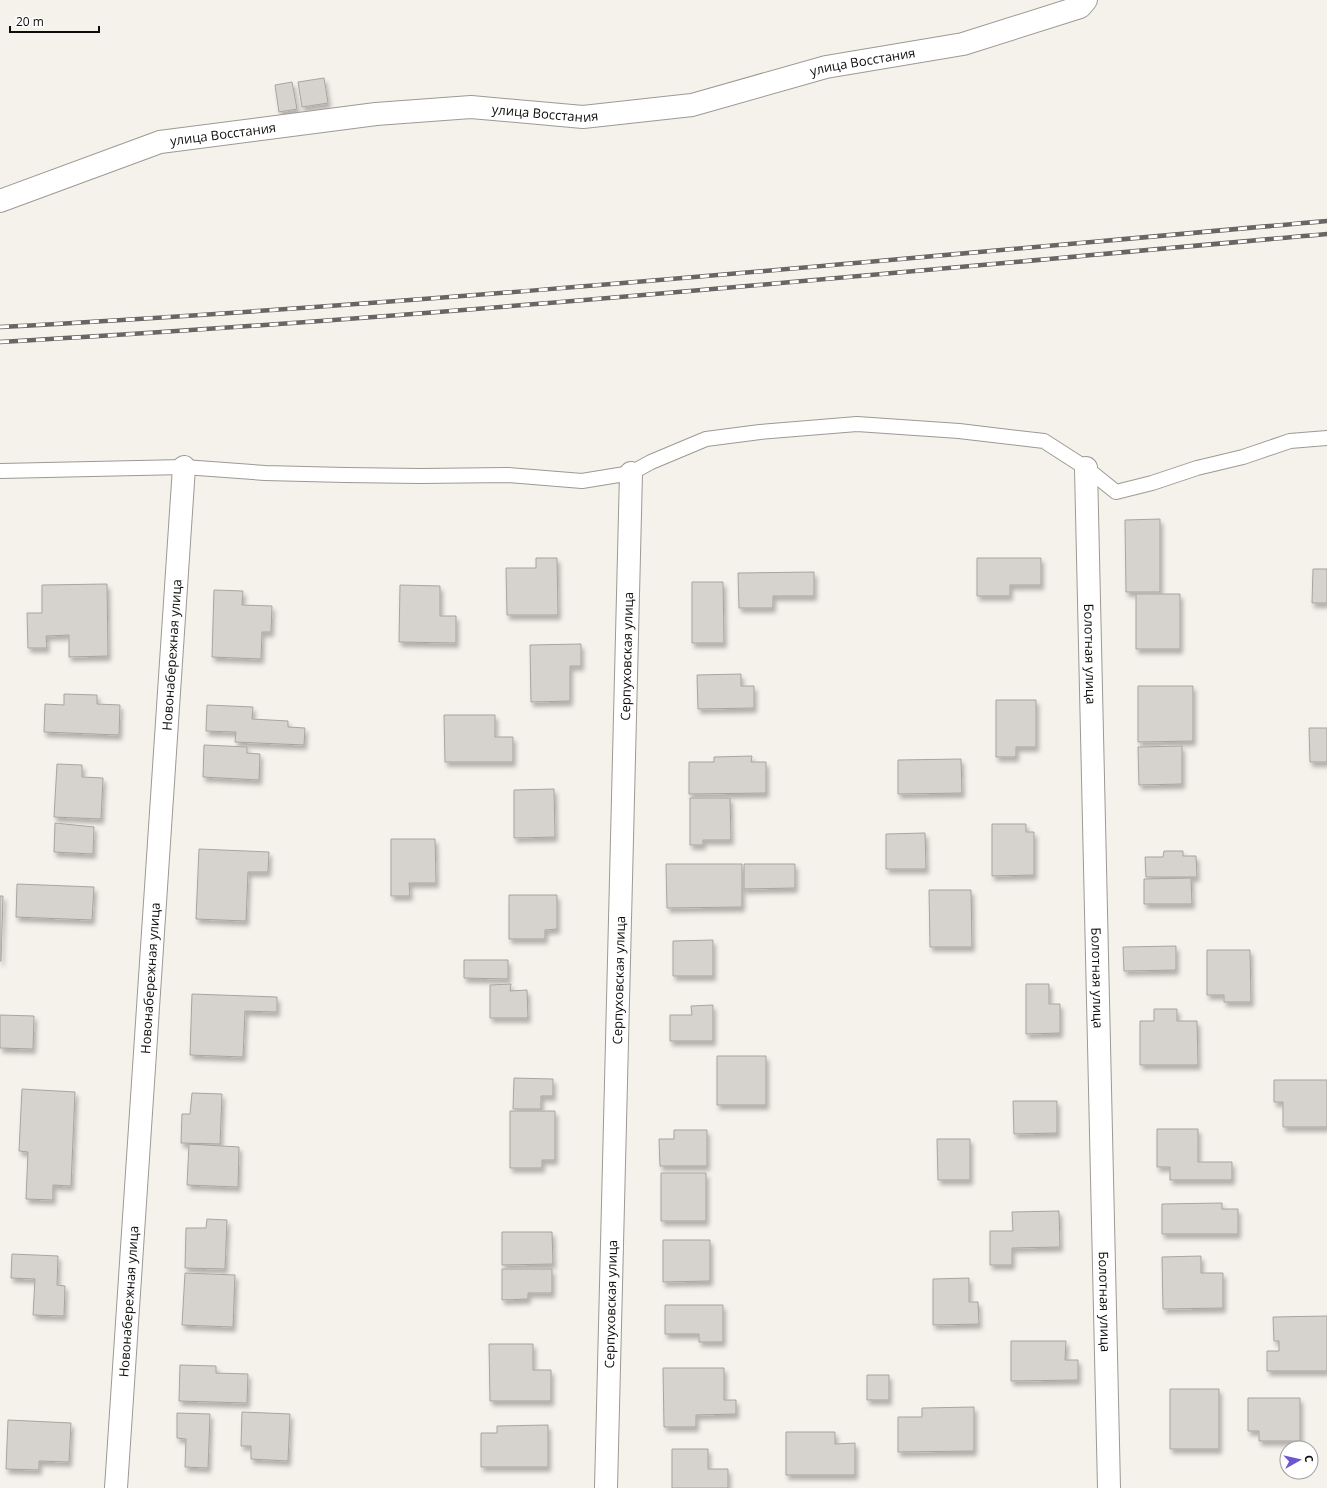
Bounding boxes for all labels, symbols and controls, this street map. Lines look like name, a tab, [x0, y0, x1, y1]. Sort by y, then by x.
scale bar	[10, 8, 99, 34]
text: 20 m	[16, 13, 44, 30]
street label: улица Восстания	[808, 43, 917, 80]
street label: улица Восстания	[491, 100, 599, 126]
street label: улица Восстания	[169, 118, 277, 150]
street label: Новонабережная улица	[157, 579, 186, 731]
street label: Серпуховская улица	[616, 592, 637, 721]
street label: Болотная улица	[1080, 603, 1100, 705]
street label: Новонабережная улица	[136, 902, 164, 1054]
street label: Серпуховская улица	[608, 916, 629, 1045]
street label: Болотная улица	[1087, 927, 1108, 1028]
street label: Новонабережная улица	[114, 1225, 142, 1378]
street label: Серпуховская улица	[600, 1240, 621, 1369]
street label: Болотная улица	[1095, 1251, 1115, 1352]
north arrow	[1279, 1440, 1319, 1480]
text: С	[1301, 1454, 1317, 1463]

